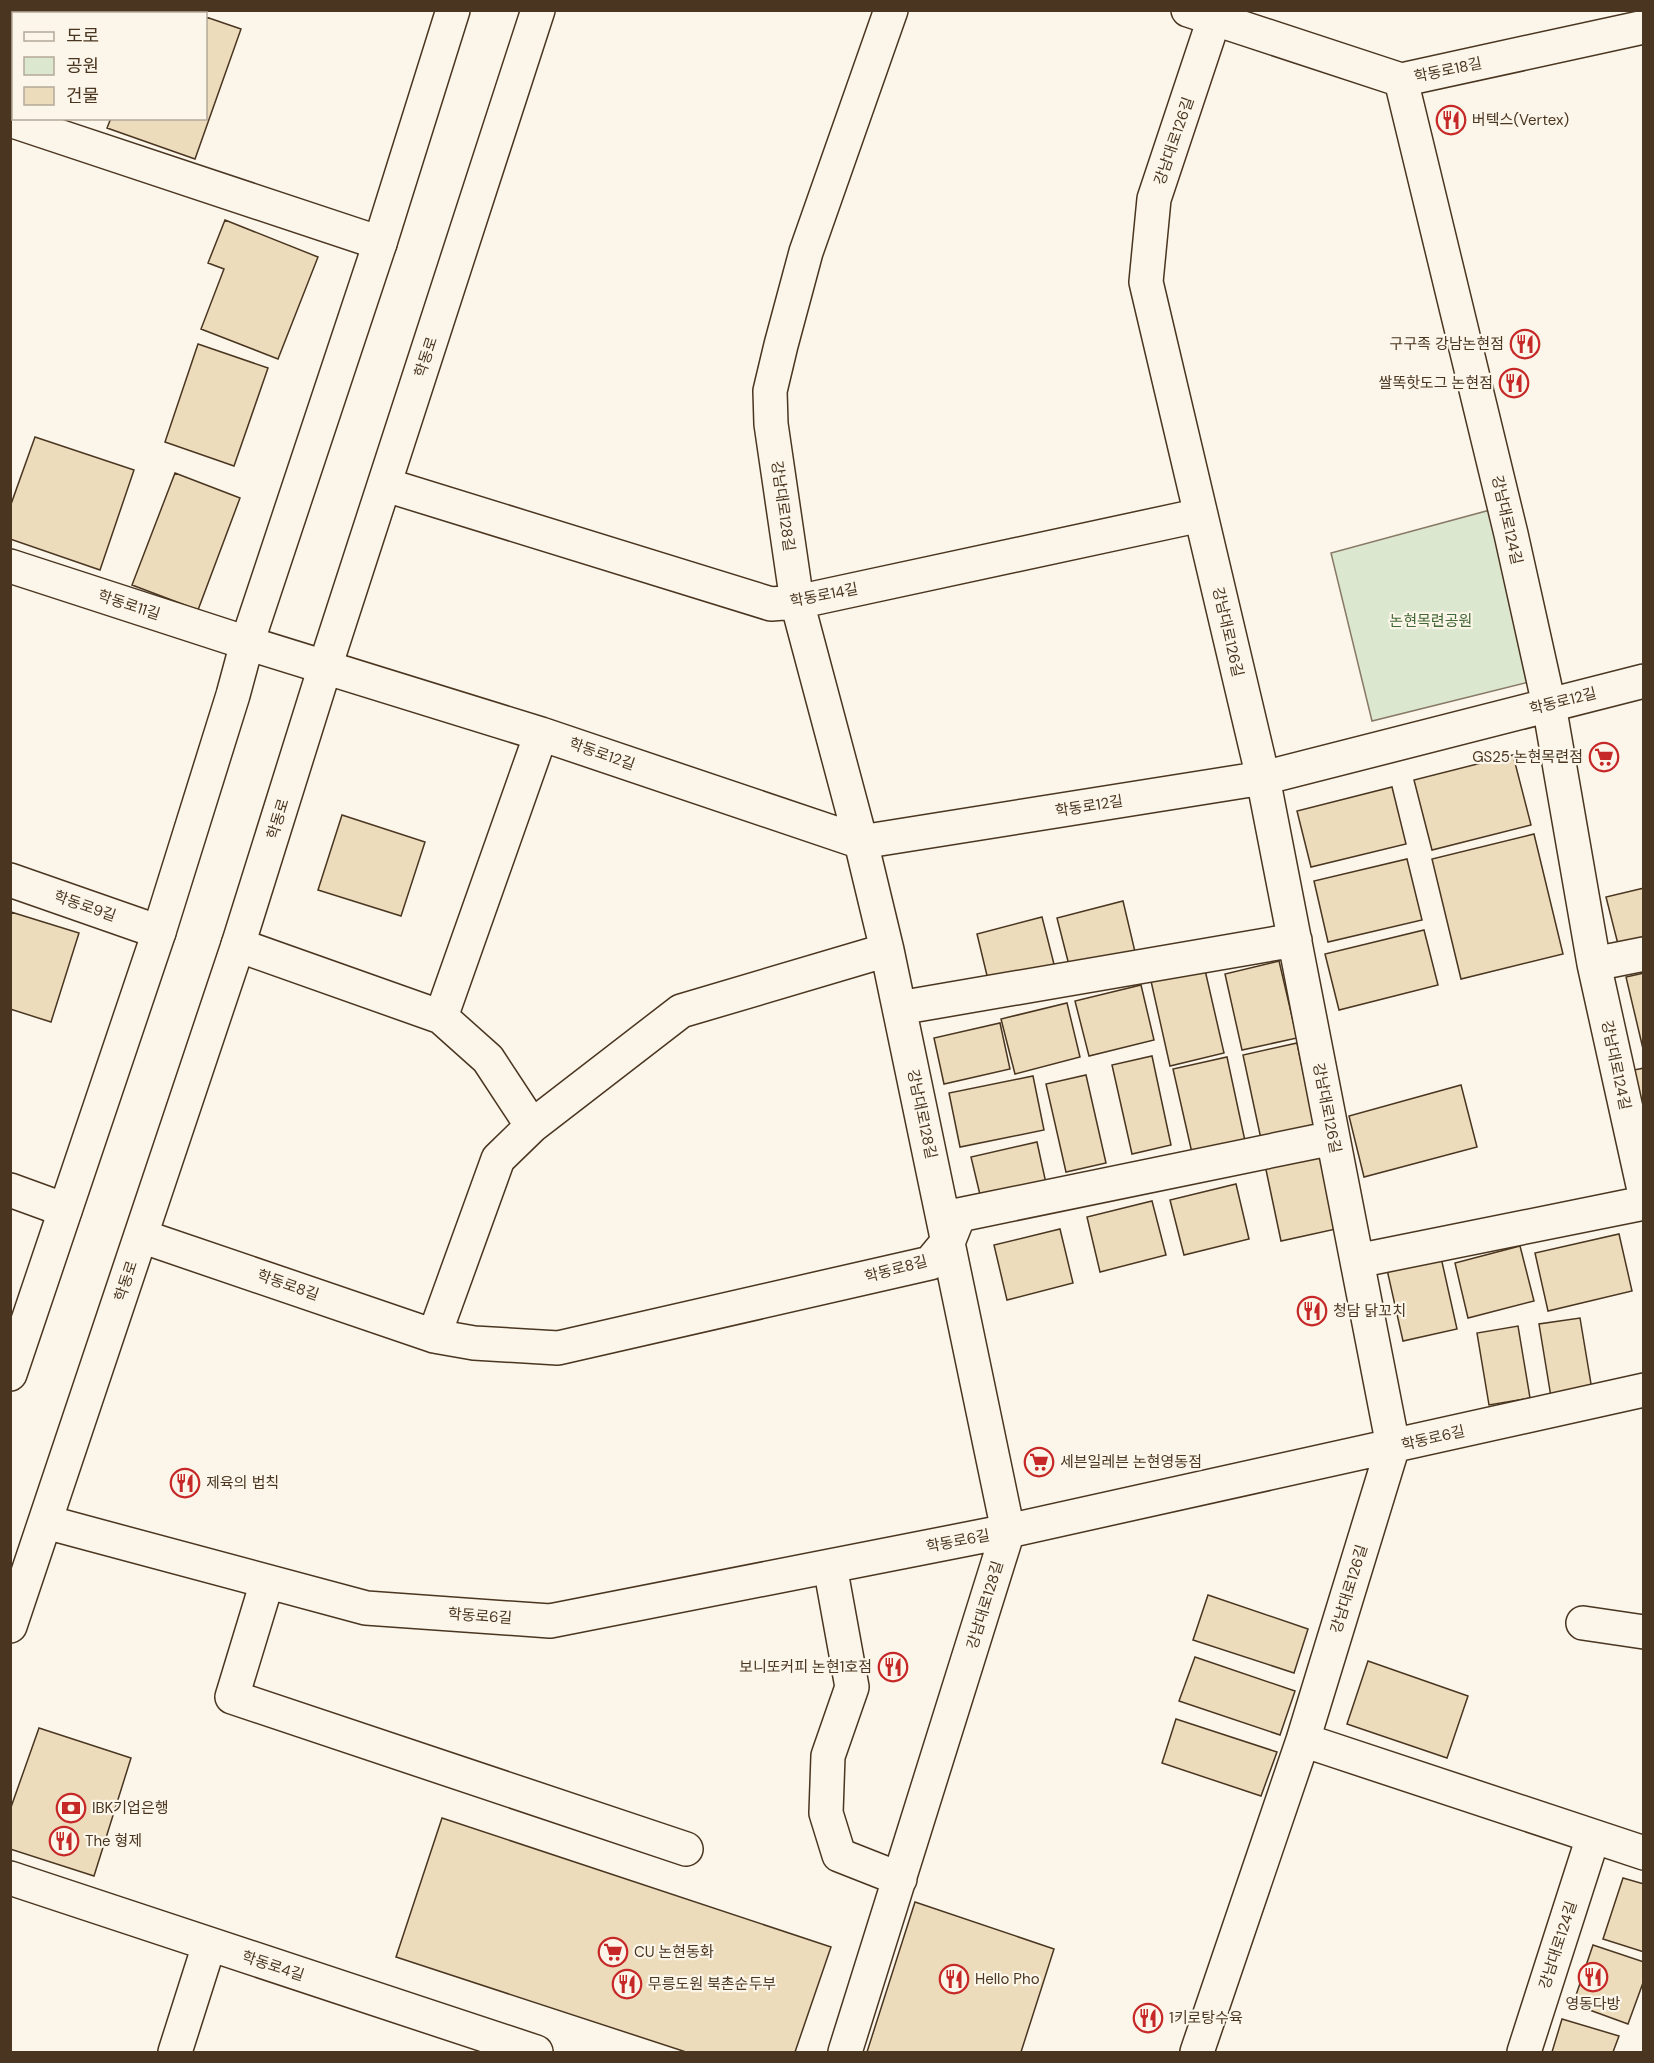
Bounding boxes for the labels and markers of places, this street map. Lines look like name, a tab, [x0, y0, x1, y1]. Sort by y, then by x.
restaurant icon: 버텍스(Vertex)	[1435, 104, 1467, 136]
place label: 버텍스(Vertex)	[1472, 110, 1569, 130]
restaurant icon: 구구족 강남논현점	[1509, 328, 1541, 360]
place label: 구구족 강남논현점	[1390, 334, 1504, 354]
restaurant icon: 쌀똑핫도그 논현점	[1498, 367, 1530, 399]
place label: 쌀똑핫도그 논현점	[1379, 373, 1493, 393]
supermarket icon: GS25 논현목련점	[1588, 741, 1620, 773]
place label: GS25 논현목련점	[1472, 747, 1583, 767]
restaurant icon: 청담 닭꼬치	[1296, 1295, 1328, 1327]
place label: 청담 닭꼬치	[1333, 1301, 1406, 1321]
supermarket icon: 세븐일레븐 논현영동점	[1023, 1446, 1055, 1478]
place label: 세븐일레븐 논현영동점	[1060, 1452, 1202, 1472]
restaurant icon: 제육의 법칙	[169, 1467, 201, 1499]
place label: 제육의 법칙	[206, 1473, 279, 1493]
restaurant icon: 보니또커피 논현1호점	[877, 1651, 909, 1683]
place label: 보니또커피 논현1호점	[739, 1657, 872, 1677]
bank icon: IBK기업은행	[55, 1792, 87, 1824]
place label: IBK기업은행	[92, 1798, 169, 1818]
restaurant icon: The 형제	[48, 1825, 80, 1857]
place label: The 형제	[85, 1831, 142, 1851]
supermarket icon: CU 논현동화	[597, 1936, 629, 1968]
place label: CU 논현동화	[634, 1942, 714, 1962]
restaurant icon: 영동다방	[1577, 1961, 1609, 1993]
restaurant icon: Hello Pho	[938, 1963, 970, 1995]
restaurant icon: 무릉도원 북촌순두부	[611, 1968, 643, 2000]
place label: Hello Pho	[975, 1969, 1040, 1989]
place label: 무릉도원 북촌순두부	[648, 1974, 776, 1994]
place label: 영동다방	[1565, 1994, 1621, 2014]
restaurant icon: 1키로탕수육	[1132, 2002, 1164, 2034]
place label: 1키로탕수육	[1169, 2008, 1243, 2028]

